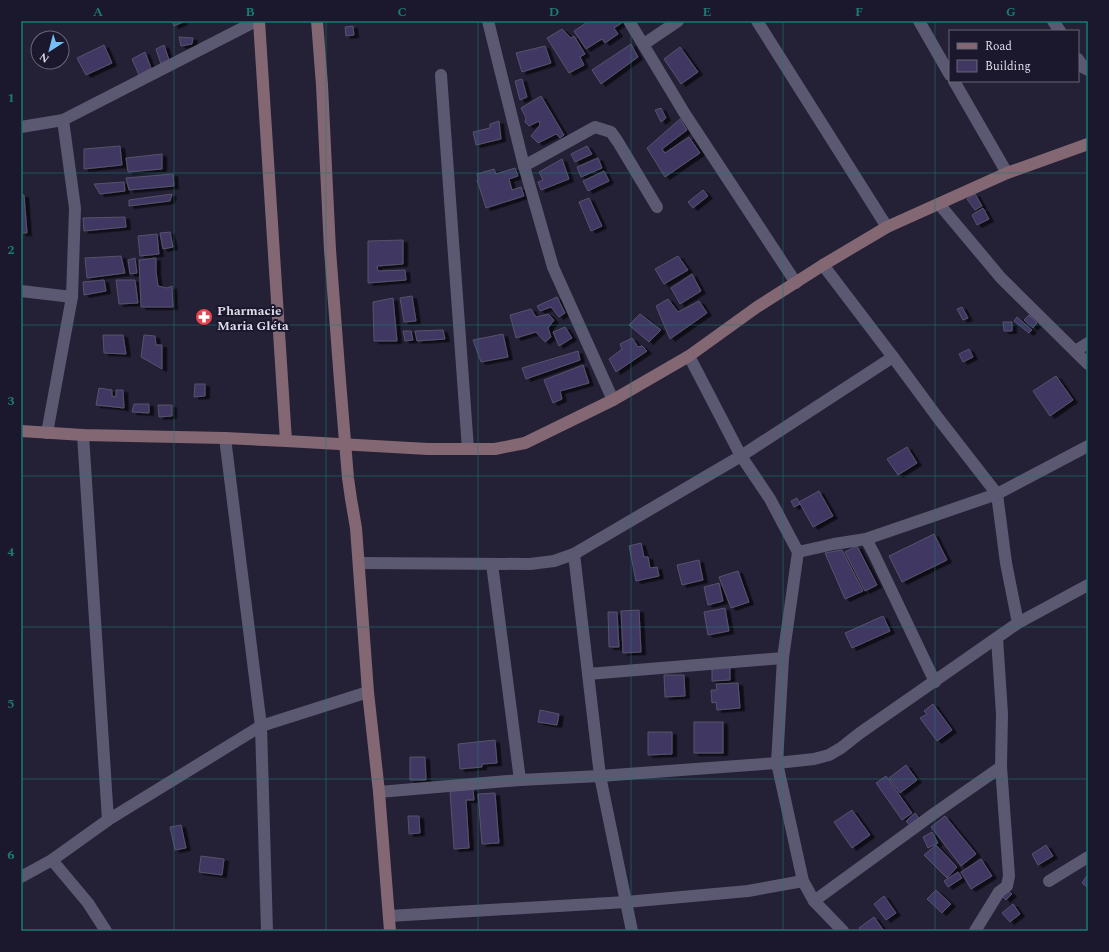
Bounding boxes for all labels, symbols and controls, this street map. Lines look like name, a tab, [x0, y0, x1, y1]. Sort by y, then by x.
text: A	[93, 2, 103, 22]
text: B	[245, 2, 255, 22]
text: C	[397, 2, 407, 22]
text: D	[549, 2, 559, 22]
text: E	[703, 2, 712, 22]
text: F	[855, 2, 863, 22]
text: G	[1006, 2, 1016, 22]
north arrow	[30, 30, 70, 70]
legend	[949, 30, 1079, 82]
text: Road	[985, 37, 1012, 56]
text: N	[36, 48, 53, 67]
text: Building	[985, 57, 1031, 76]
text: 1	[7, 88, 15, 108]
text: 2	[7, 240, 15, 260]
place label: Pharmacie Maria Gléta	[217, 301, 289, 336]
pharmacy icon: Pharmacie Maria Gléta	[194, 307, 214, 327]
text: 3	[7, 391, 15, 411]
text: 4	[7, 542, 15, 562]
text: 5	[7, 694, 15, 714]
text: 6	[7, 845, 15, 865]

